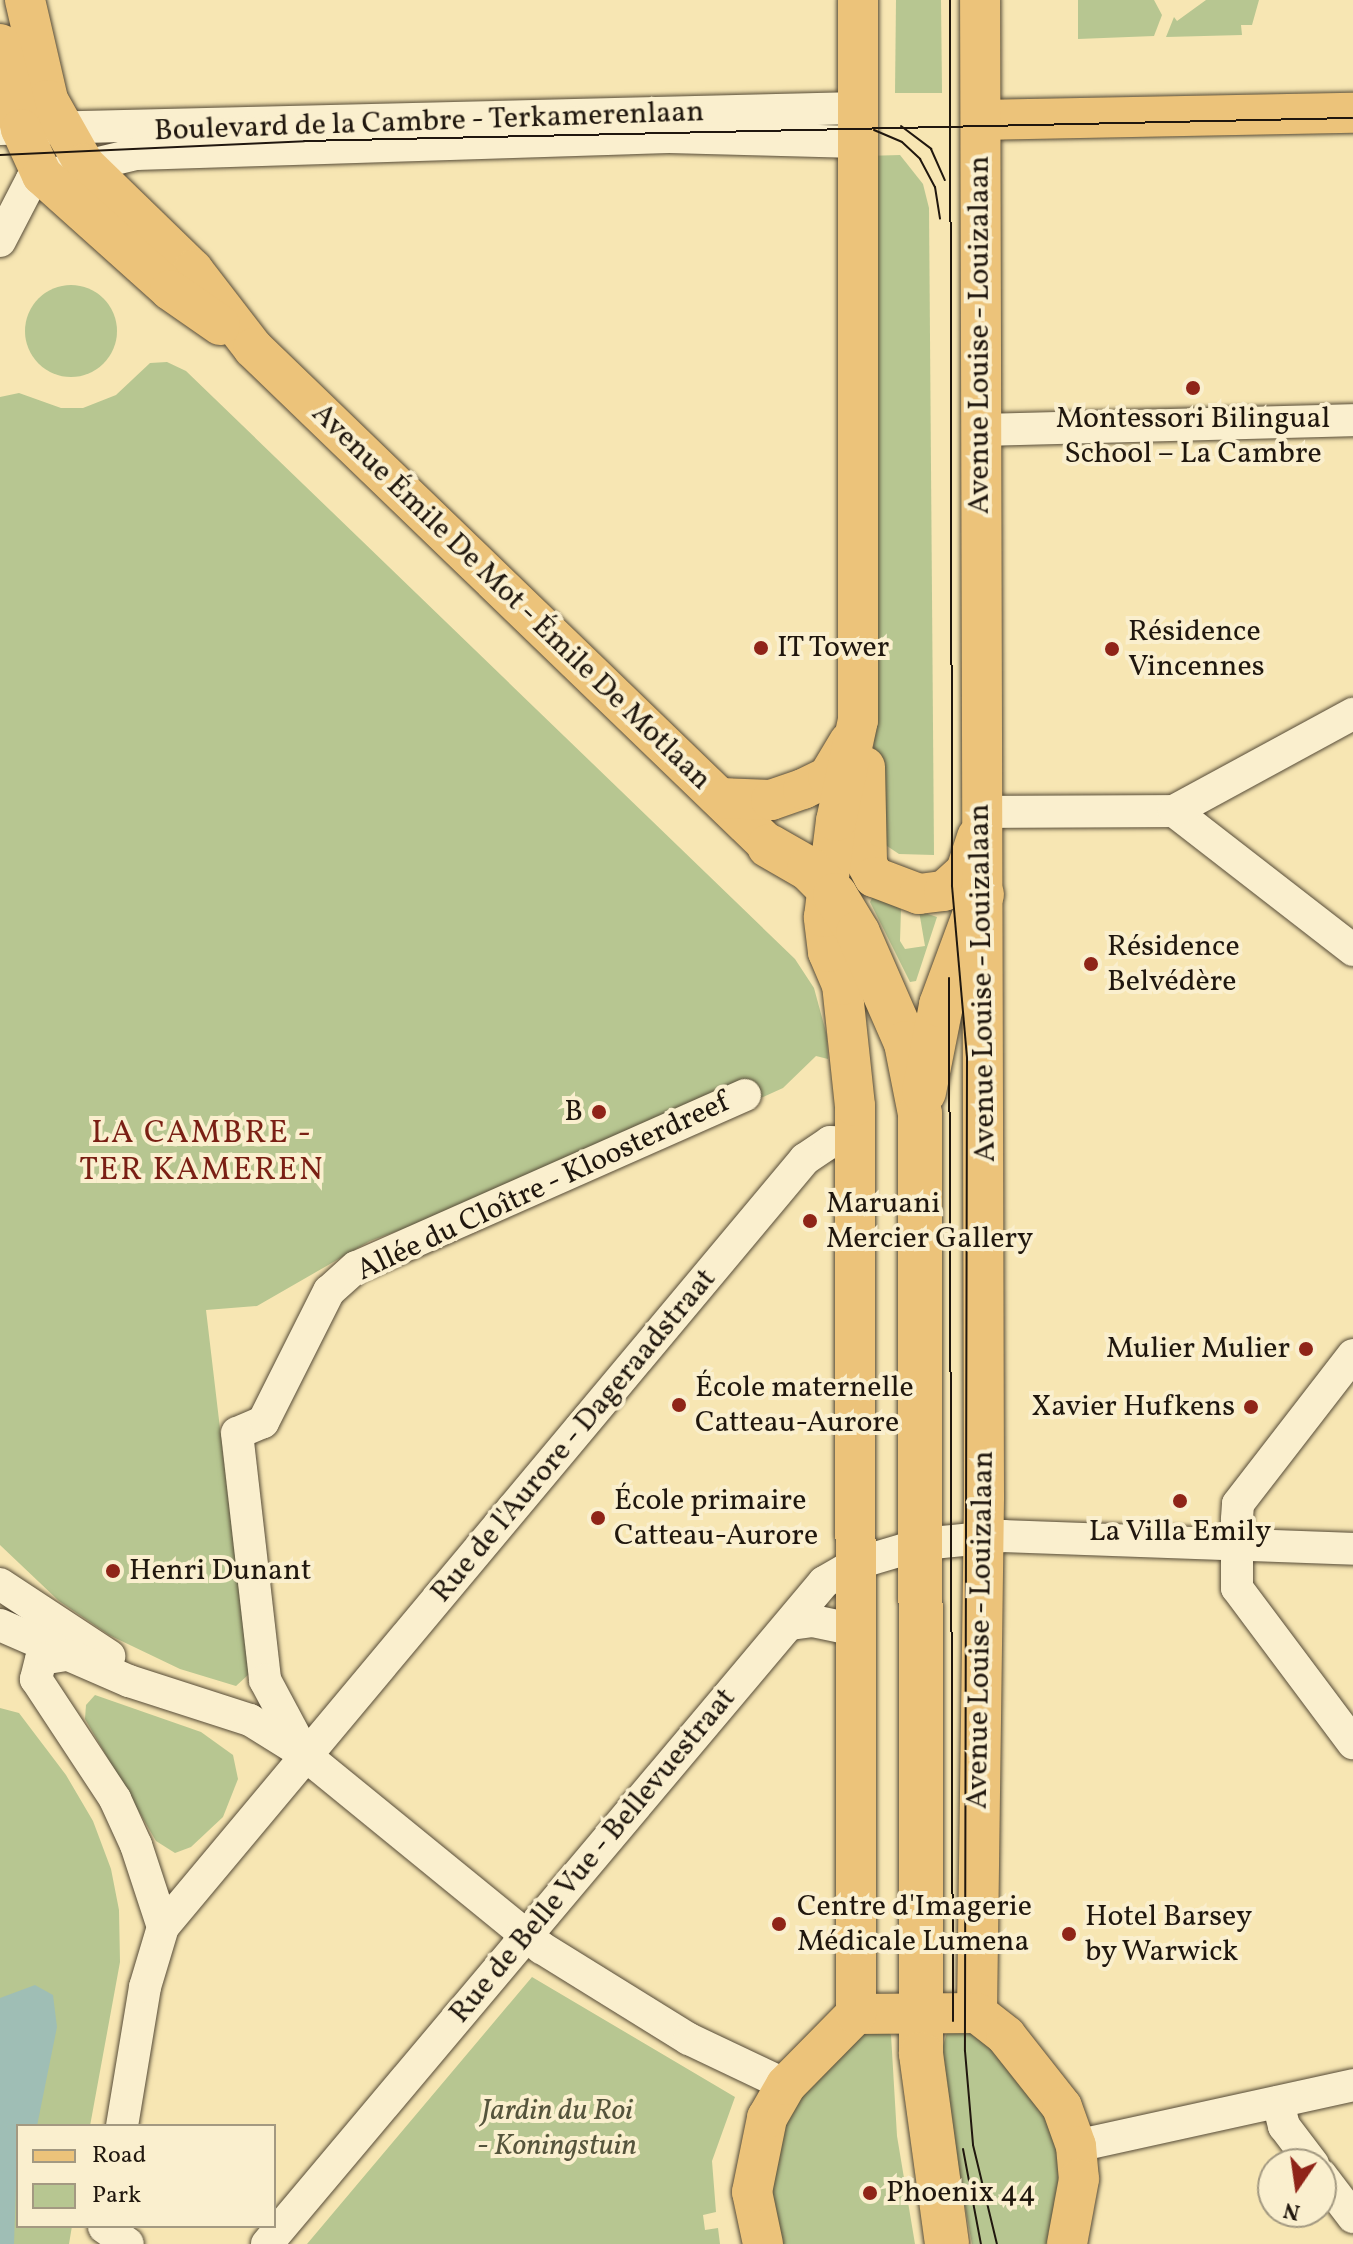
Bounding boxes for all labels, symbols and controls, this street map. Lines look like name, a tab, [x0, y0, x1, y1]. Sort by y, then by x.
street label: Boulevard de la Cambre - Terkamerenlaan	[152, 94, 706, 150]
street label: Avenue Louise - Louizalaan	[962, 155, 998, 515]
marker: Montessori Bilingual School – La Cambre	[1184, 379, 1202, 397]
street label: Avenue Émile De Mot - Émile De Motlaan	[303, 395, 719, 799]
place label: Montessori Bilingual School – La Cambre	[1056, 401, 1330, 472]
place label: Résidence Vincennes	[1128, 614, 1265, 684]
place label: IT Tower	[777, 630, 891, 666]
marker: IT Tower	[752, 639, 770, 657]
marker: Résidence Vincennes	[1103, 640, 1121, 658]
street label: Avenue Louise - Louizalaan	[962, 803, 1004, 1163]
place label: Résidence Belvédère	[1107, 929, 1240, 1000]
marker: Résidence Belvédère	[1082, 955, 1100, 973]
street label: Allée du Cloître - Kloosterdreef	[350, 1084, 736, 1290]
place label: B	[564, 1094, 583, 1130]
marker: B	[590, 1103, 608, 1121]
district label: LA CAMBRE - TER KAMEREN	[79, 1116, 325, 1191]
place label: Maruani Mercier Gallery	[826, 1186, 1033, 1256]
marker: Maruani Mercier Gallery	[801, 1212, 819, 1230]
street label: Rue de l'Aurore - Dageraadstraat	[423, 1261, 725, 1611]
place label: Mulier Mulier	[1106, 1331, 1290, 1367]
marker: Mulier Mulier	[1297, 1340, 1315, 1358]
place label: École maternelle Catteau-Aurore	[695, 1370, 914, 1440]
place label: Xavier Hufkens	[1031, 1389, 1235, 1425]
marker: École maternelle Catteau-Aurore	[670, 1396, 688, 1414]
marker: Xavier Hufkens	[1242, 1398, 1260, 1416]
street label: Avenue Louise - Louizalaan	[960, 1450, 1002, 1810]
place label: École primaire Catteau-Aurore	[614, 1483, 818, 1554]
marker: La Villa Emily	[1171, 1492, 1189, 1510]
marker: École primaire Catteau-Aurore	[589, 1509, 607, 1527]
place label: La Villa Emily	[1088, 1514, 1272, 1550]
place label: Henri Dunant	[129, 1553, 311, 1589]
marker: Henri Dunant	[104, 1562, 122, 1580]
street label: Rue de Belle Vue - Bellevuestraat	[442, 1680, 744, 2032]
place label: Centre d'Imagerie Médicale Lumena	[797, 1889, 1032, 1960]
place label: Hotel Barsey by Warwick	[1085, 1899, 1252, 1970]
marker: Centre d'Imagerie Médicale Lumena	[768, 1913, 790, 1935]
marker: Hotel Barsey by Warwick	[1060, 1925, 1078, 1943]
park label: Jardin du Roi - Koningstuin	[477, 2093, 637, 2164]
legend	[16, 2124, 276, 2228]
text: Road	[92, 2139, 146, 2173]
north arrow	[1257, 2148, 1337, 2228]
place label: Phoenix 44	[886, 2175, 1036, 2211]
text: Park	[92, 2179, 141, 2213]
marker: Phoenix 44	[861, 2184, 879, 2202]
text: N	[1281, 2193, 1303, 2227]

